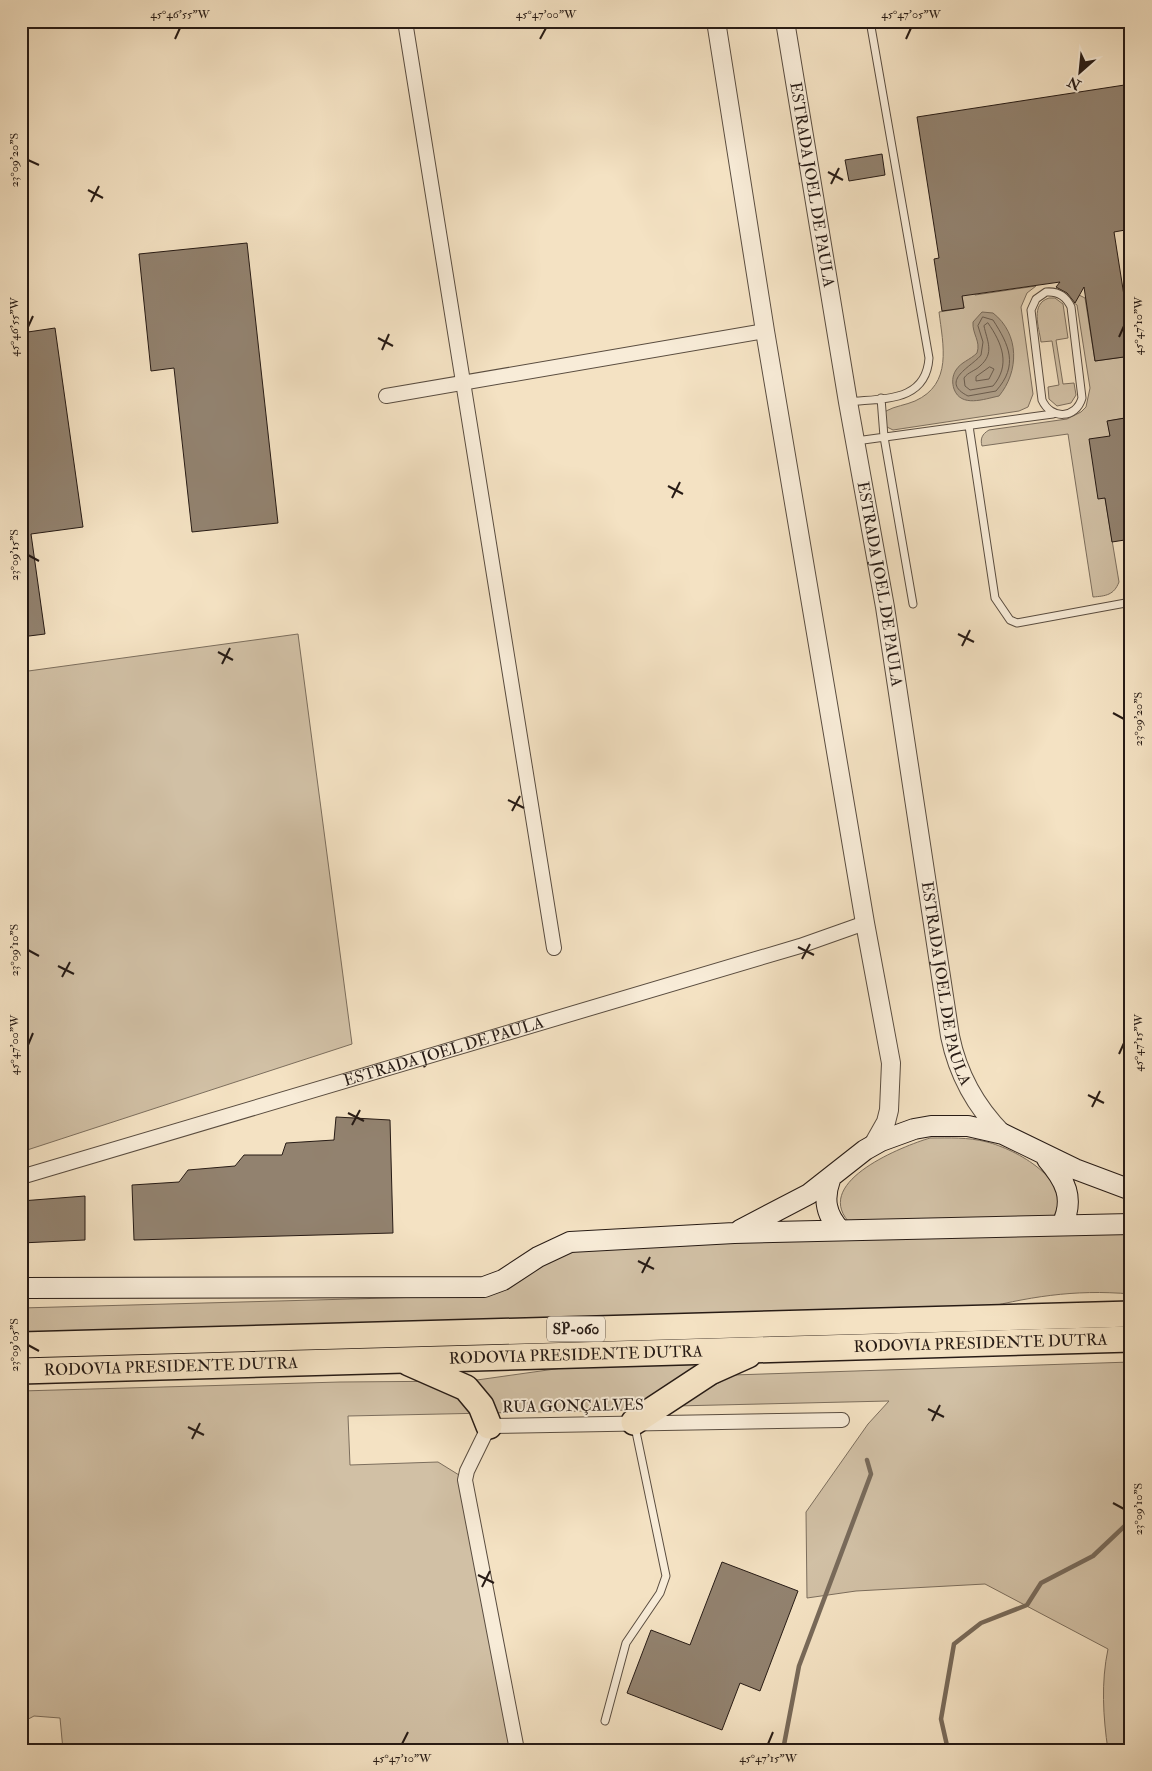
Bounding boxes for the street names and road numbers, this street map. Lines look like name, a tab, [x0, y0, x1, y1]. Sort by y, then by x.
street label: ESTRADA JOEL DE PAULA	[785, 81, 839, 289]
street label: ESTRADA JOEL DE PAULA	[853, 480, 907, 688]
street label: ESTRADA JOEL DE PAULA	[917, 880, 976, 1089]
street label: ESTRADA JOEL DE PAULA	[341, 1012, 546, 1091]
road number: SP-060	[547, 1316, 605, 1342]
street label: RODOVIA PRESIDENTE DUTRA	[853, 1330, 1108, 1357]
street label: RODOVIA PRESIDENTE DUTRA	[448, 1341, 703, 1369]
street label: RODOVIA PRESIDENTE DUTRA	[44, 1353, 298, 1380]
street label: RUA GONÇALVES	[502, 1395, 644, 1417]

